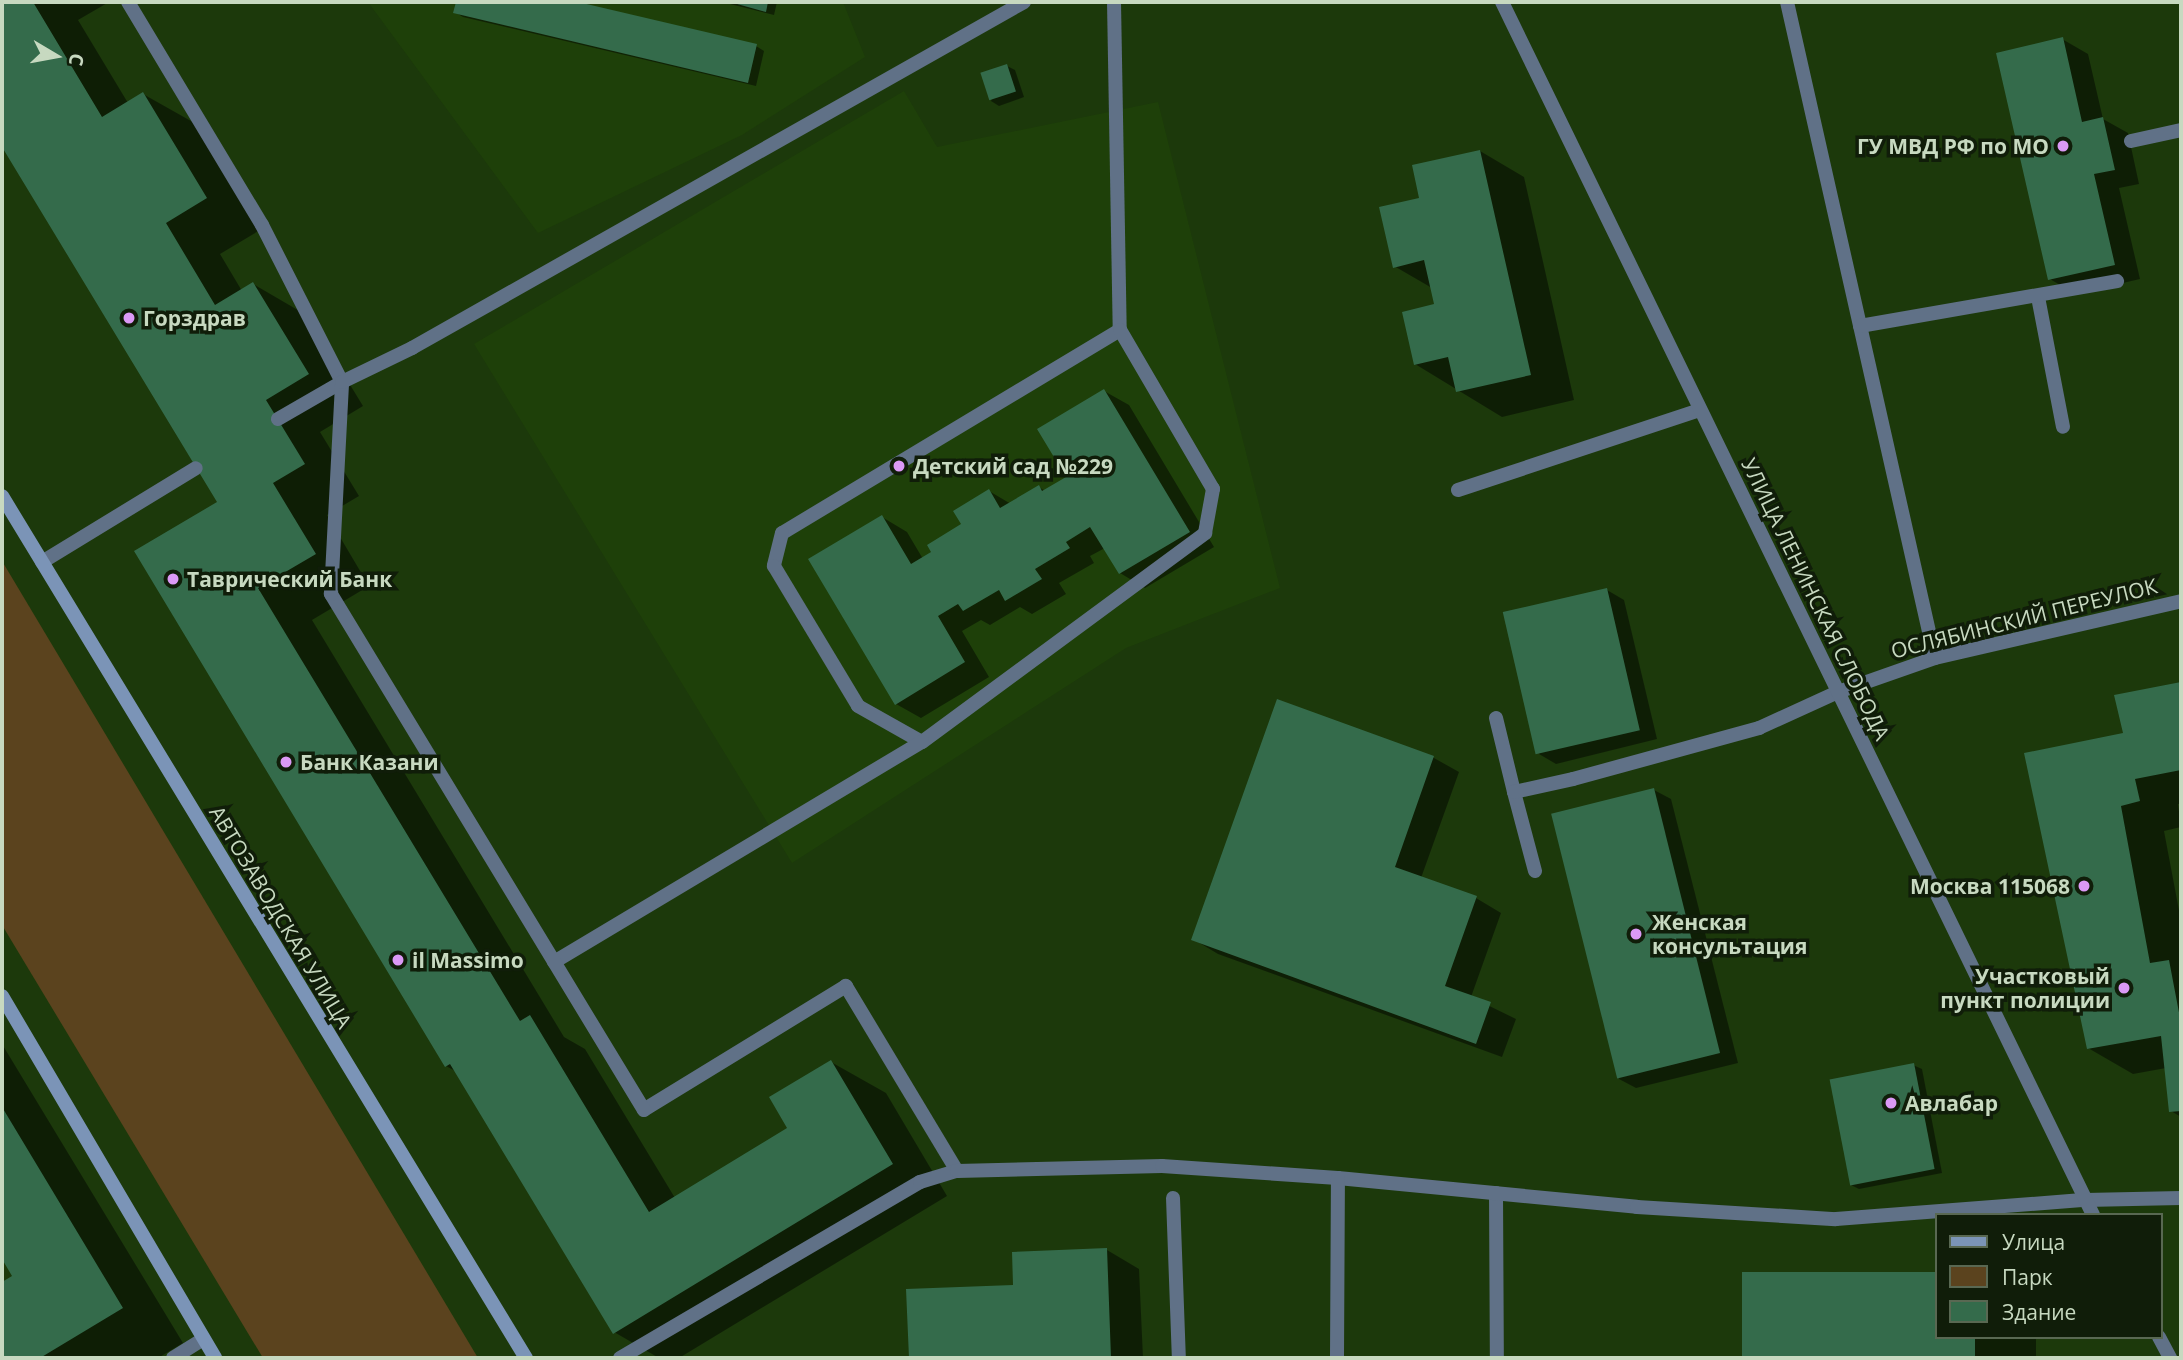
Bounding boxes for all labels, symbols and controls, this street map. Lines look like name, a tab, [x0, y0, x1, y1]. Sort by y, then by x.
north arrow	[21, 21, 91, 91]
text: С	[63, 51, 91, 68]
place label: ГУ МВД РФ по МО	[1857, 133, 2049, 159]
marker: ГУ МВД РФ по МО	[2055, 138, 2071, 154]
place label: Горздрав	[143, 305, 246, 331]
marker: Горздрав	[121, 310, 137, 326]
place label: Детский сад №229	[913, 453, 1113, 479]
street label: УЛИЦА ЛЕНИНСКАЯ СЛОБОДА	[1737, 454, 1895, 744]
marker: Детский сад №229	[891, 458, 907, 474]
place label: Таврический Банк	[187, 566, 392, 592]
marker: Таврический Банк	[165, 571, 181, 587]
street label: ОСЛЯБИНСКИЙ ПЕРЕУЛОК	[1888, 573, 2160, 663]
place label: Банк Казани	[300, 749, 439, 775]
marker: Банк Казани	[278, 754, 294, 770]
street label: АВТОЗАВОДСКАЯ УЛИЦА	[205, 801, 357, 1033]
place label: Москва 115068	[1910, 873, 2070, 899]
marker: Москва 115068	[2076, 878, 2092, 894]
place label: Женская консультация	[1652, 909, 1807, 959]
marker: Женская консультация	[1626, 924, 1646, 944]
place label: il Massimo	[412, 947, 524, 973]
marker: il Massimo	[390, 952, 406, 968]
place label: Участковый пункт полиции	[1940, 963, 2110, 1013]
marker: Участковый пункт полиции	[2116, 980, 2132, 996]
place label: Авлабар	[1905, 1090, 1998, 1116]
marker: Авлабар	[1883, 1095, 1899, 1111]
legend	[1934, 1213, 2162, 1339]
text: Улица	[2002, 1228, 2065, 1256]
text: Парк	[2002, 1263, 2053, 1291]
text: Здание	[2002, 1298, 2076, 1326]

